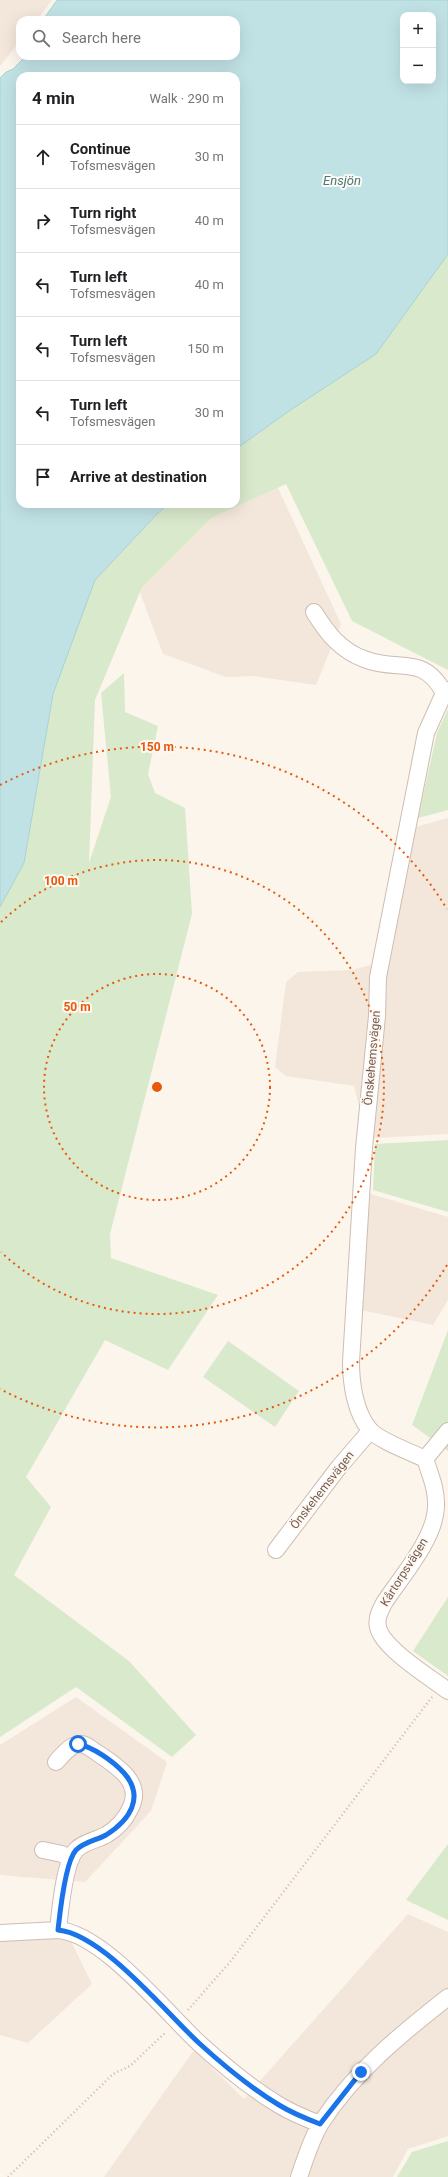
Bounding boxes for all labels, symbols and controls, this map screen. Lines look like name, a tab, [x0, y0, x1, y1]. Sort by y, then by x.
map controls	[400, 12, 436, 84]
button: +	[400, 12, 436, 48]
search box	[16, 16, 240, 60]
icon: search	[30, 27, 52, 49]
text: Search here	[62, 29, 141, 47]
button: −	[400, 48, 436, 84]
text: 4 min	[32, 88, 75, 108]
text: Walk · 290 m	[149, 91, 224, 106]
text: Continue	[70, 140, 131, 158]
icon: ahead	[32, 146, 54, 168]
text: 30 m	[195, 149, 224, 164]
text: Tofsmesvägen	[70, 158, 155, 173]
water label: Ensjön	[323, 173, 361, 188]
text: Turn right	[70, 204, 136, 222]
icon: right	[32, 210, 54, 232]
text: 40 m	[195, 213, 224, 228]
text: Tofsmesvägen	[70, 222, 155, 237]
text: Turn left	[70, 268, 127, 286]
icon: left	[32, 274, 54, 296]
text: 40 m	[195, 277, 224, 292]
text: Tofsmesvägen	[70, 286, 155, 301]
text: Turn left	[70, 332, 127, 350]
icon: left	[32, 338, 54, 360]
text: 150 m	[187, 341, 224, 356]
text: Tofsmesvägen	[70, 350, 155, 365]
text: Turn left	[70, 396, 127, 414]
icon: left	[32, 402, 54, 424]
text: 30 m	[195, 405, 224, 420]
text: Tofsmesvägen	[70, 414, 155, 429]
icon: arrive	[32, 466, 54, 488]
text: Arrive at destination	[70, 468, 207, 486]
text: 150 m	[140, 740, 174, 754]
text: 100 m	[44, 874, 78, 888]
text: 50 m	[63, 1000, 91, 1014]
street label: Önskehemsvägen	[360, 1010, 383, 1106]
centre of rings	[150, 1080, 164, 1094]
street label: Önskehemsvägen	[286, 1448, 357, 1532]
street label: Kårtorpsvägen	[377, 1535, 431, 1609]
route start	[69, 1735, 87, 1753]
route end	[352, 2063, 370, 2081]

